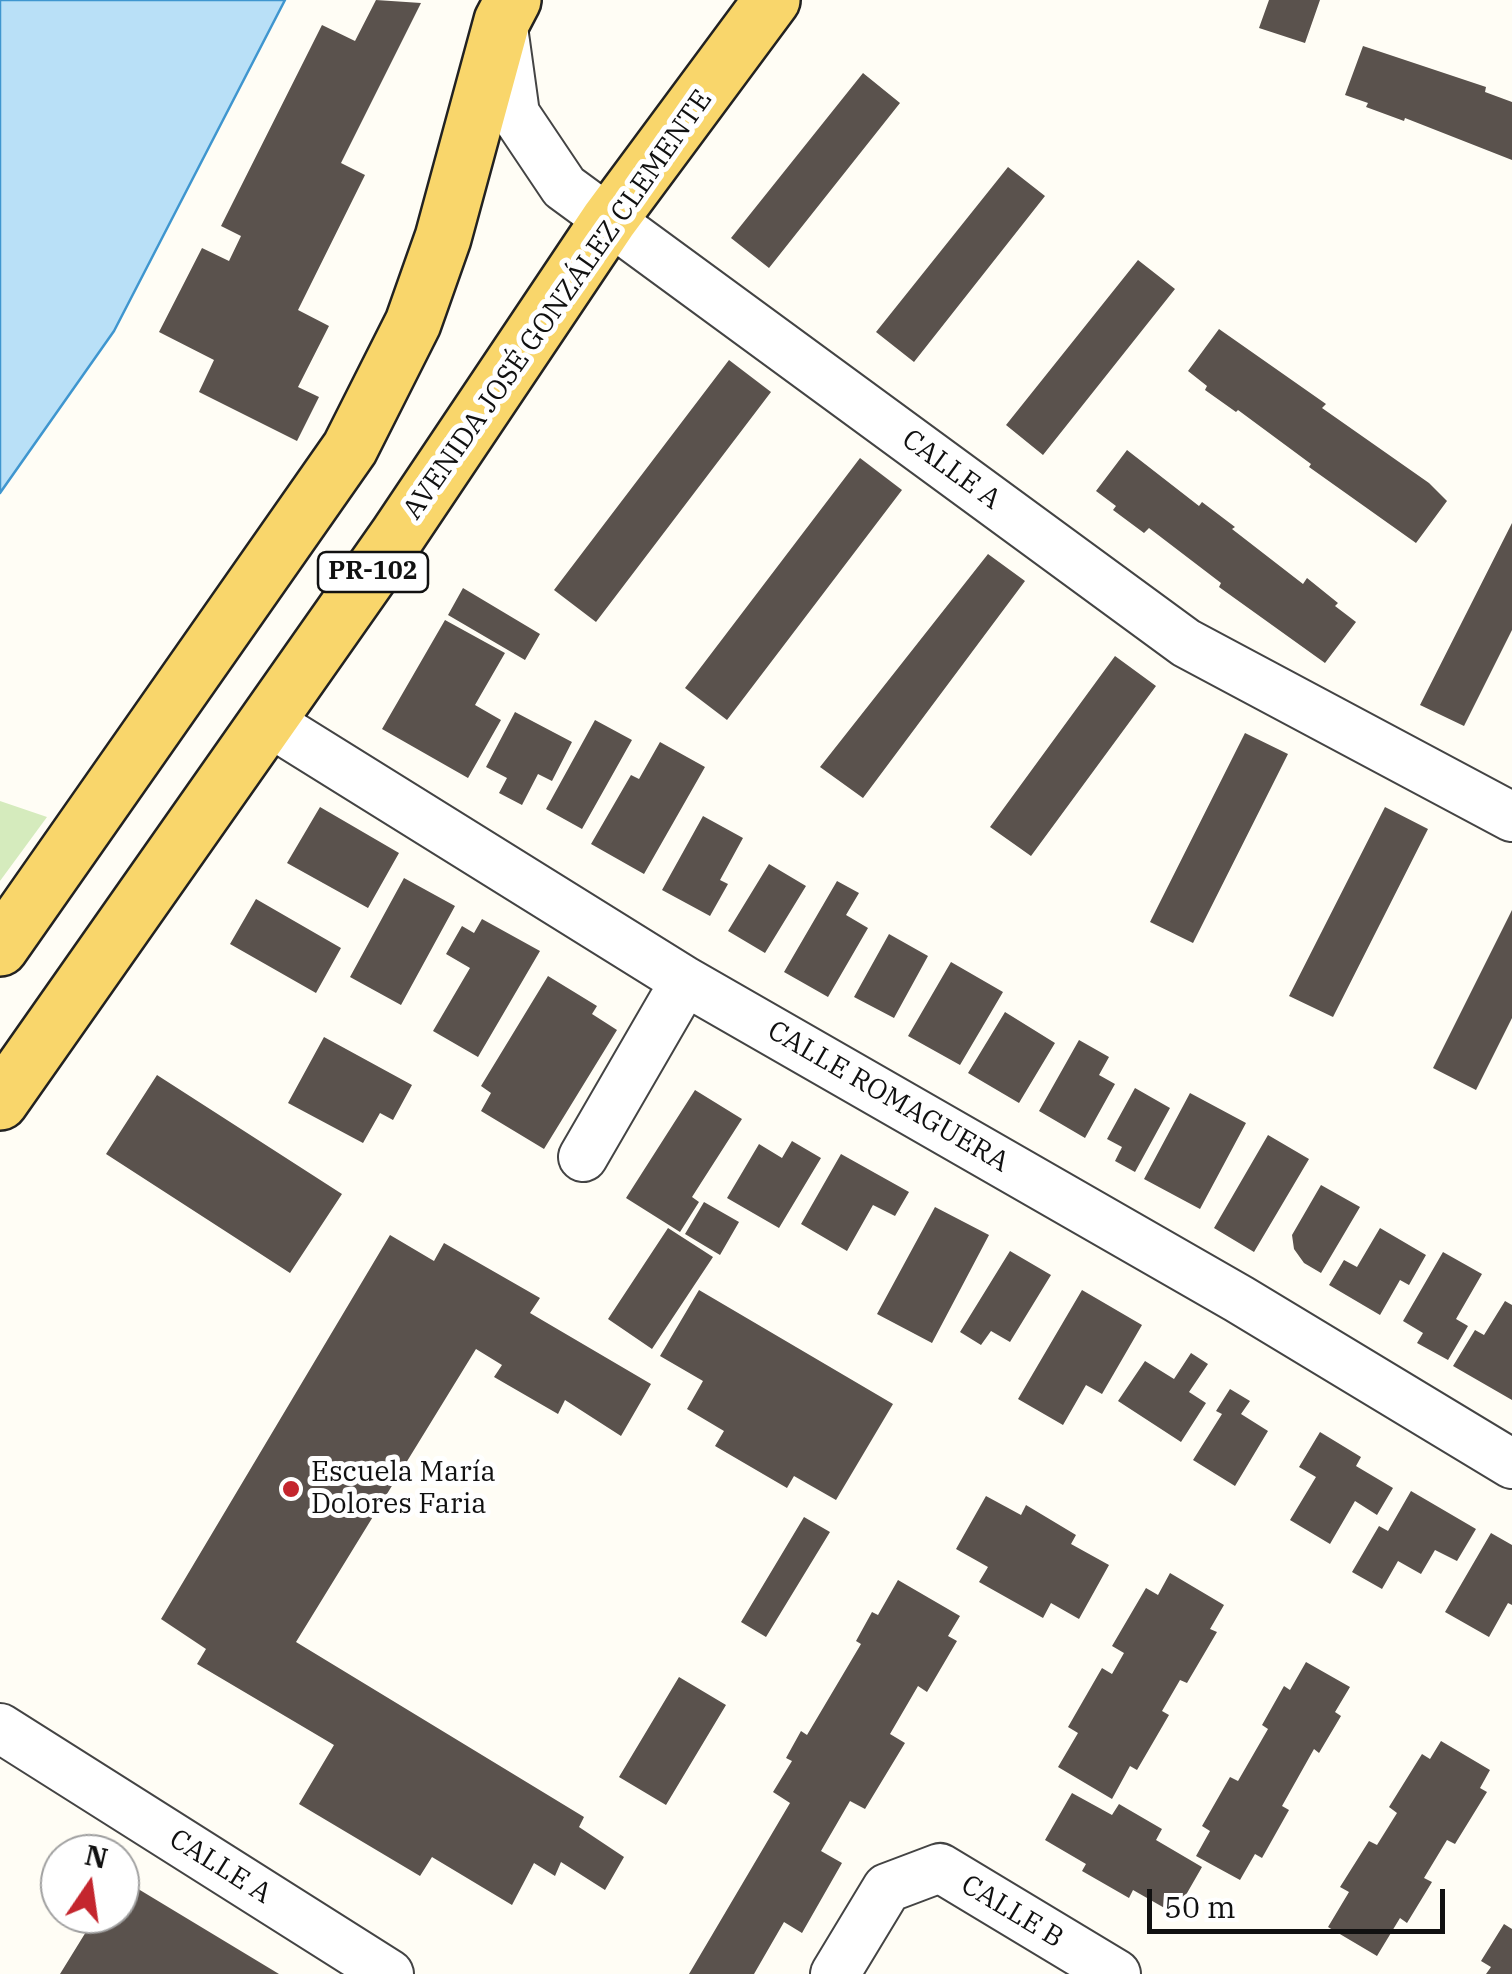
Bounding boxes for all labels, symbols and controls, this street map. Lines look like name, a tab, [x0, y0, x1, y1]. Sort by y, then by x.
street label: AVENIDA JOSÉ GONZÁLEZ CLEMENTE	[396, 84, 720, 526]
street label: CALLE A	[895, 423, 1007, 517]
road number: PR-102	[318, 552, 428, 592]
street label: CALLE ROMAGUERA	[761, 1014, 1015, 1180]
place label: Escuela María Dolores Faria	[311, 1456, 496, 1522]
marker: Escuela María Dolores Faria	[280, 1478, 302, 1500]
street label: CALLE A	[163, 1823, 277, 1911]
north arrow	[40, 1834, 140, 1934]
text: N	[81, 1836, 111, 1877]
street label: CALLE B	[955, 1868, 1069, 1956]
scale bar	[1152, 1869, 1450, 1931]
text: 50 m	[1164, 1887, 1236, 1926]

